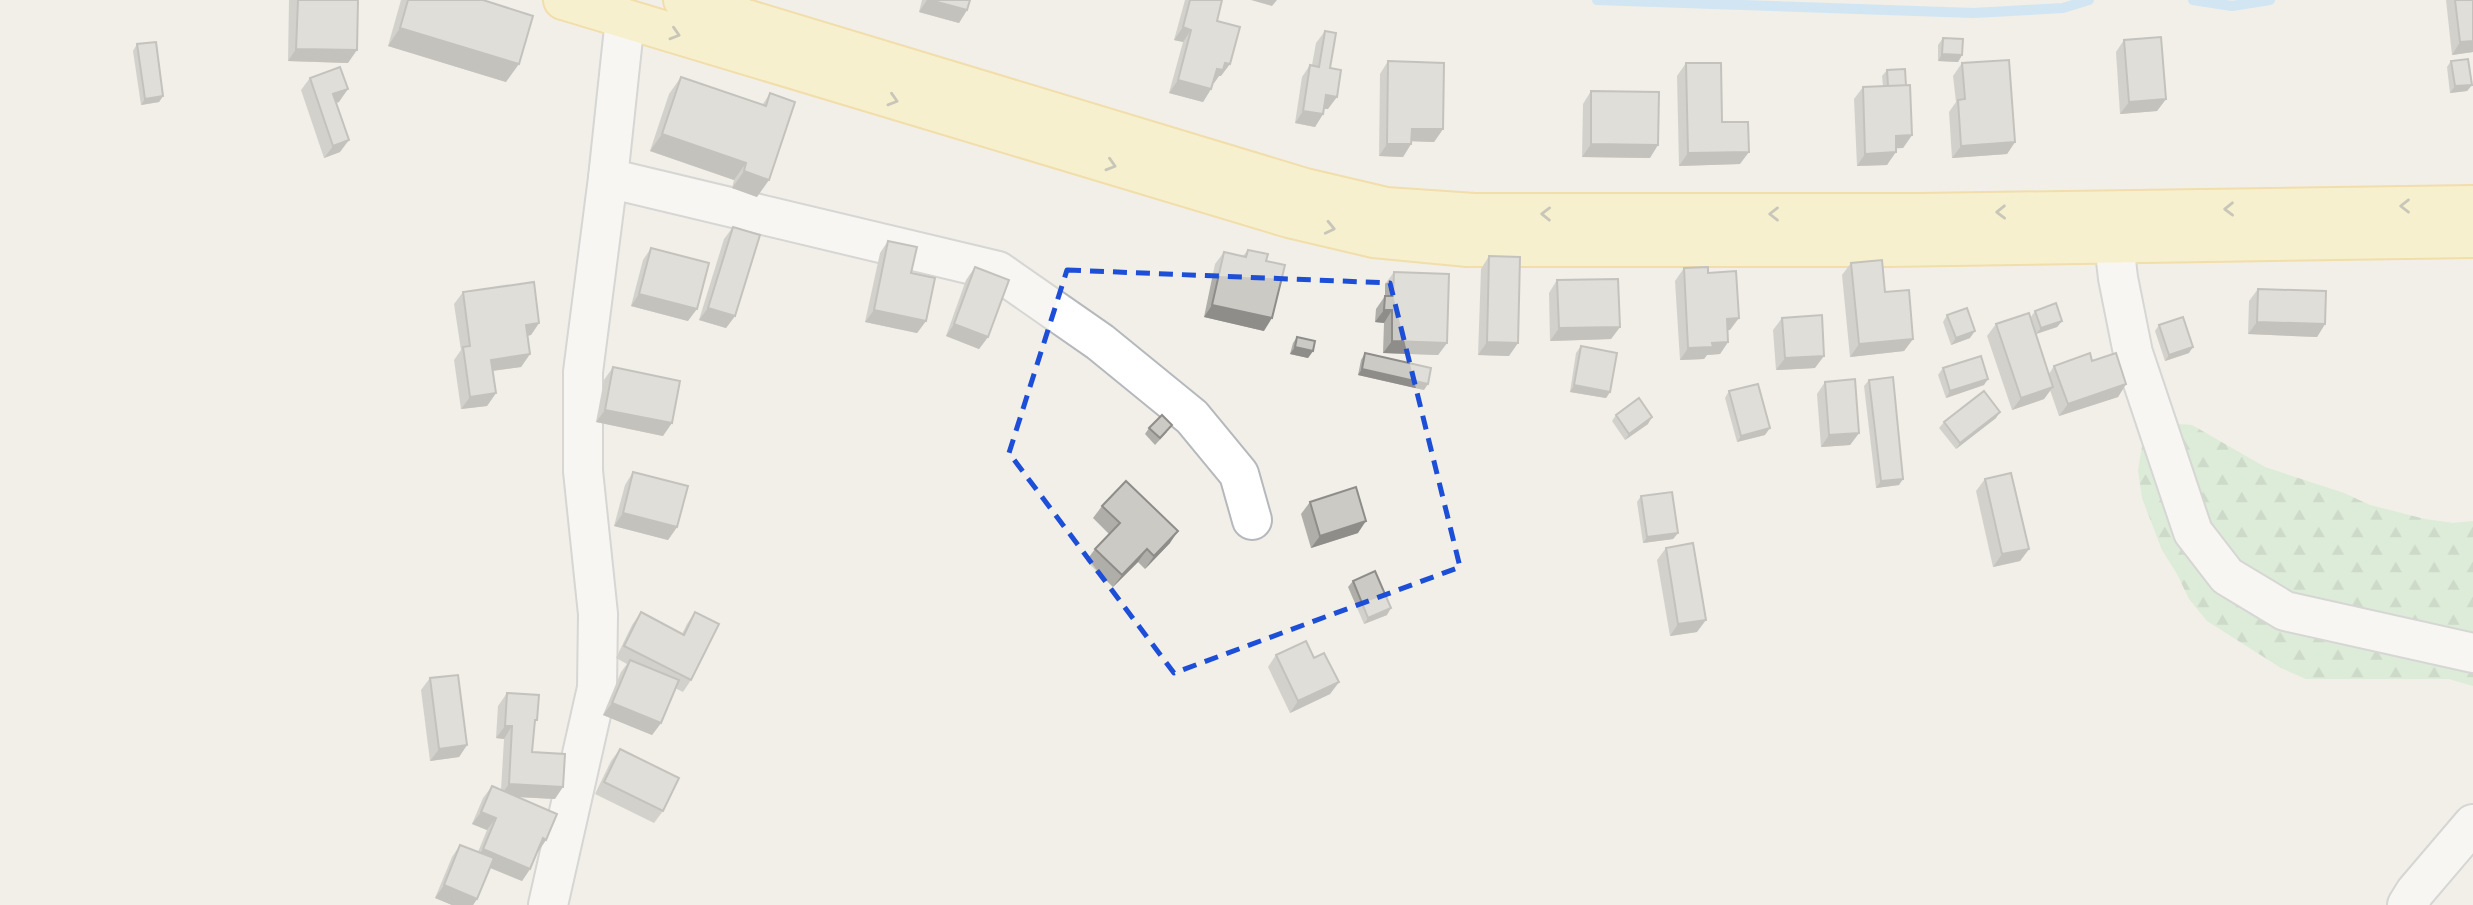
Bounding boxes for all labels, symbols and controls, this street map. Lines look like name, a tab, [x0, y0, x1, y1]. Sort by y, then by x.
one-way arrow	[669, 26, 681, 41]
one-way arrow	[887, 91, 899, 106]
one-way arrow	[1105, 156, 1117, 171]
one-way arrow	[2399, 198, 2410, 214]
one-way arrow	[2223, 201, 2234, 216]
one-way arrow	[1996, 204, 2006, 220]
one-way arrow	[1541, 206, 1551, 222]
one-way arrow	[1768, 206, 1779, 222]
one-way arrow	[1324, 220, 1336, 234]

